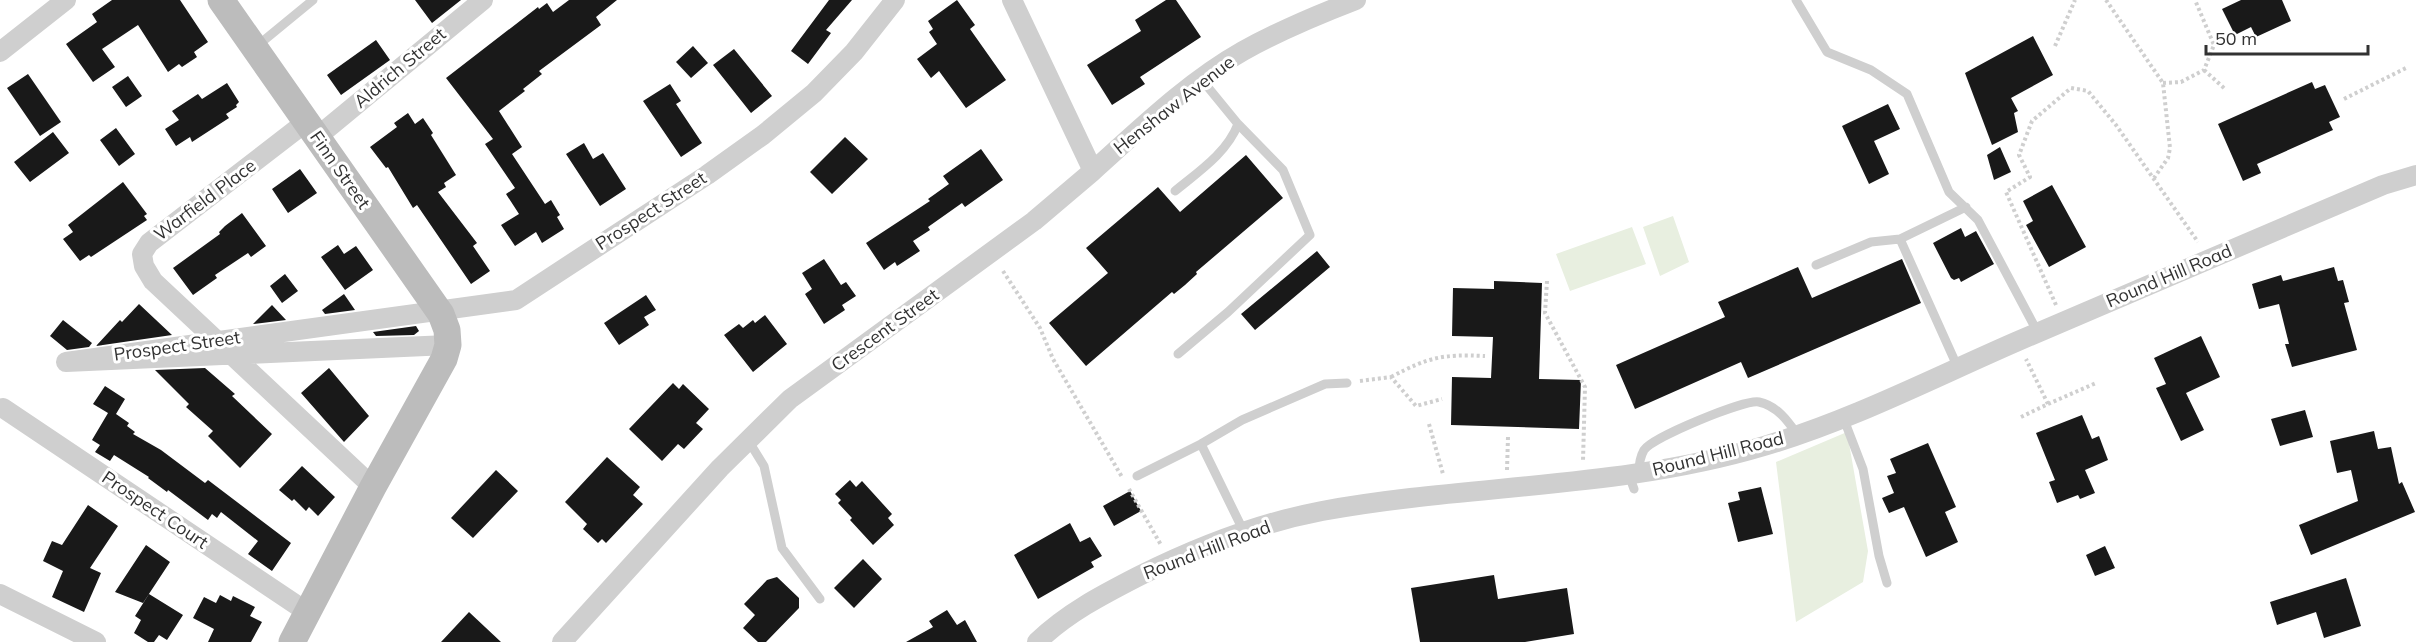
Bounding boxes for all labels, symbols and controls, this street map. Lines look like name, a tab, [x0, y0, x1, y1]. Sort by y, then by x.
scale bar	[2206, 18, 2368, 56]
street label: Aldrich Street	[349, 22, 450, 113]
text: 50 m	[2215, 27, 2257, 50]
street label: Henshaw Avenue	[1109, 50, 1239, 159]
street label: Finn Street	[305, 126, 376, 213]
street label: Warfield Place	[149, 154, 260, 246]
street label: Prospect Street	[591, 166, 710, 255]
street label: Round Hill Road	[2102, 239, 2235, 312]
street label: Crescent Street	[826, 283, 943, 376]
street label: Prospect Street	[112, 325, 242, 366]
street label: Round Hill Road	[1650, 426, 1786, 481]
street label: Prospect Court	[98, 466, 213, 554]
street label: Round Hill Road	[1140, 515, 1274, 584]

